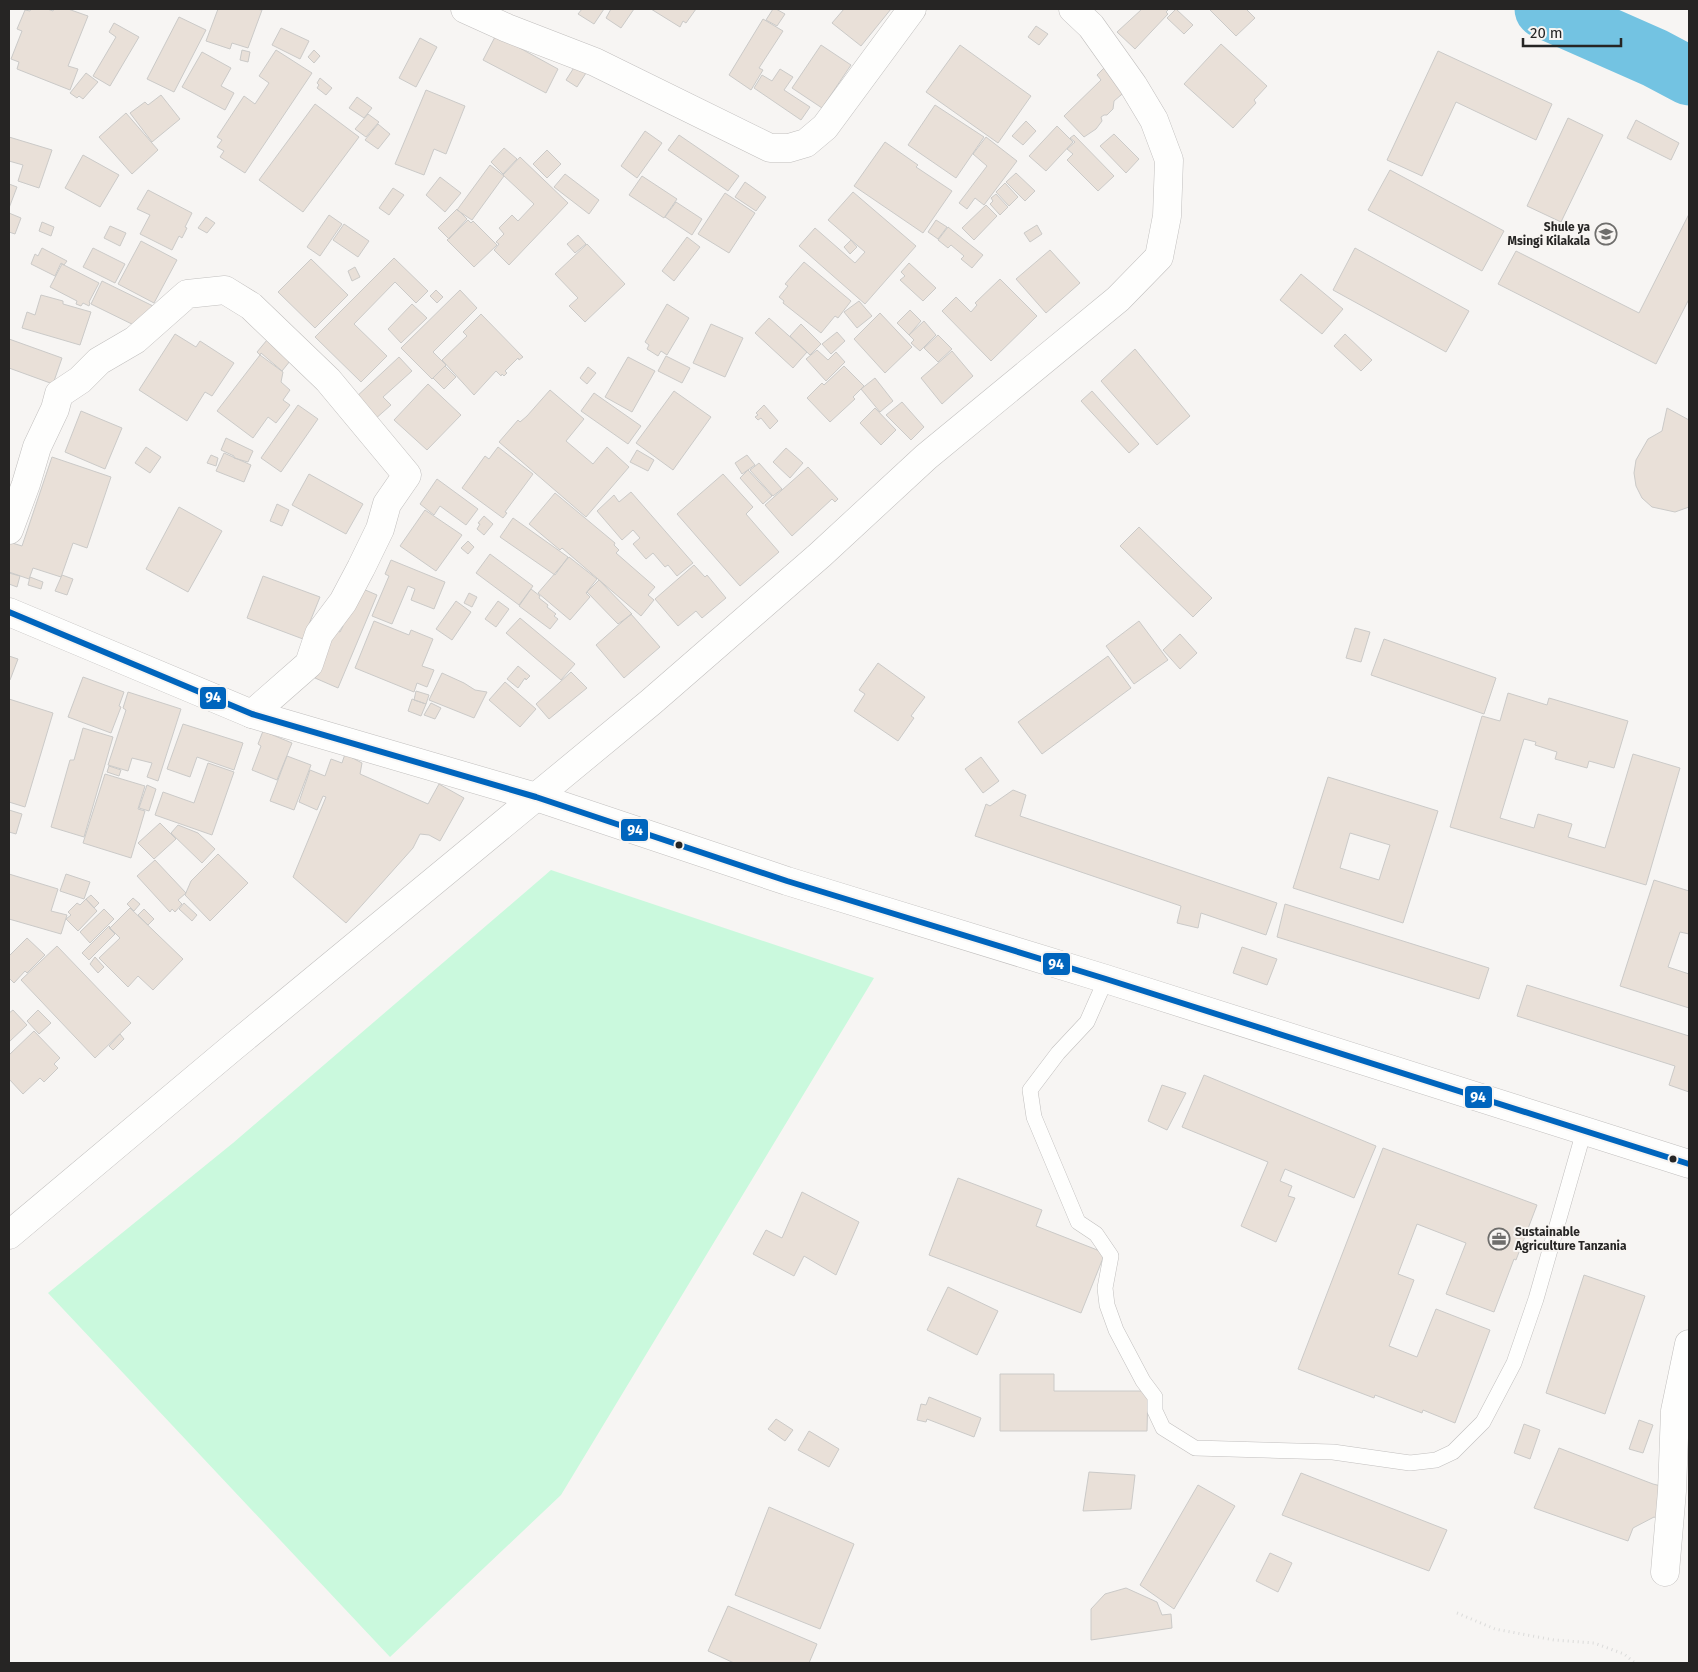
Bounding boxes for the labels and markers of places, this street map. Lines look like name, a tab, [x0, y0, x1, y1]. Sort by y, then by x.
place label: Shule ya Msingi Kilakala	[1508, 220, 1590, 248]
school or university icon: Shule ya Msingi Kilakala	[1594, 222, 1618, 246]
unlabelled marker	[674, 840, 684, 850]
unlabelled marker	[1668, 1154, 1678, 1164]
place label: Sustainable Agriculture Tanzania	[1514, 1225, 1627, 1253]
office icon: Sustainable Agriculture Tanzania	[1487, 1227, 1511, 1251]

